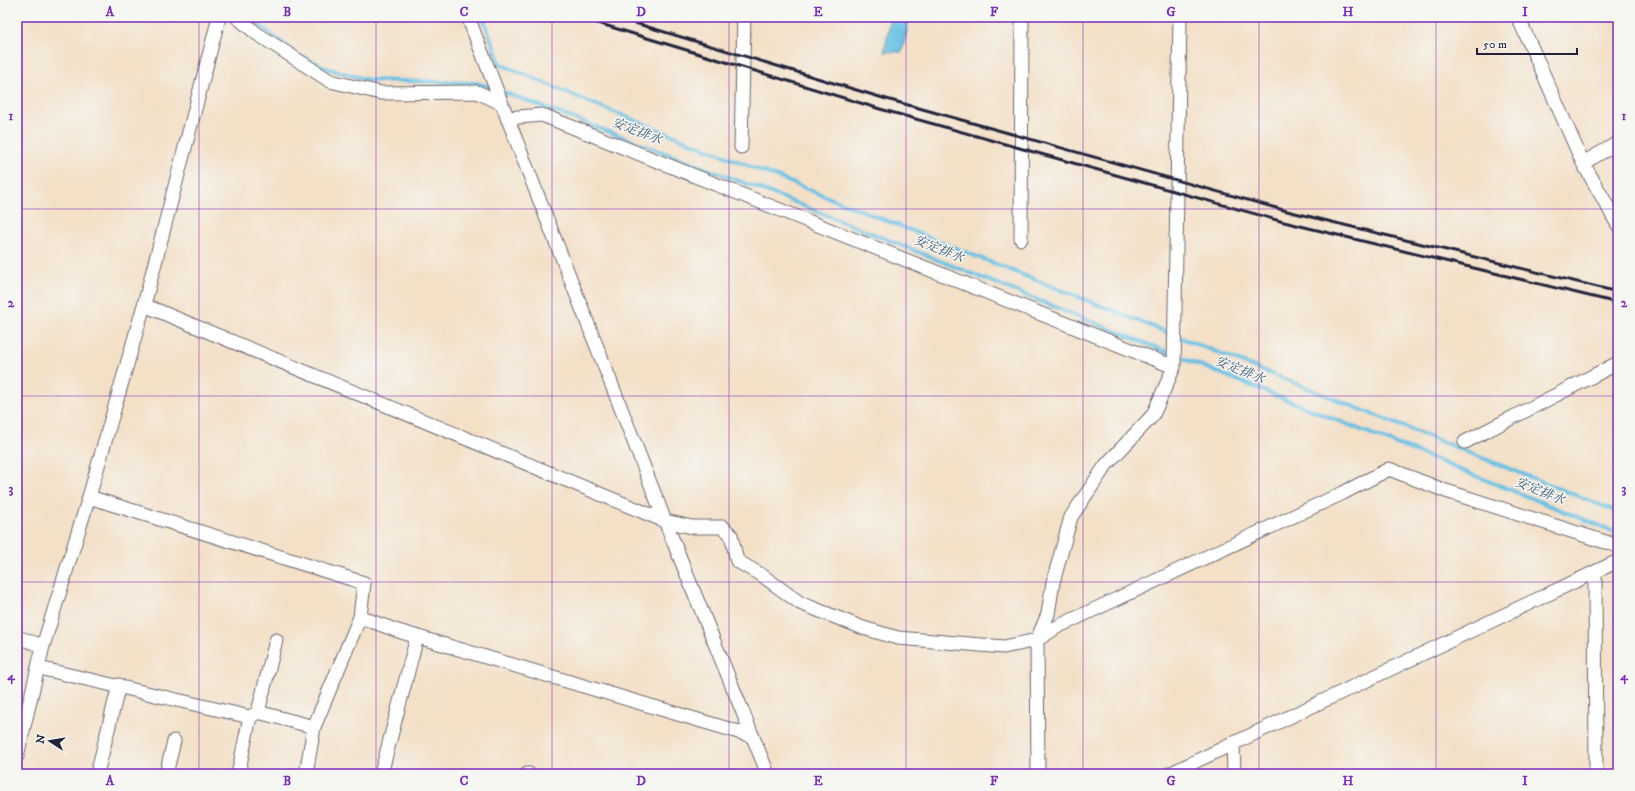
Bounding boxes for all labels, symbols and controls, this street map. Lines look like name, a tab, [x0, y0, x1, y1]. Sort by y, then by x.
text: A	[105, 4, 115, 20]
text: B	[283, 4, 291, 20]
text: C	[460, 4, 469, 20]
text: D	[636, 4, 646, 20]
text: E	[813, 4, 823, 20]
text: F	[990, 4, 999, 20]
text: G	[1166, 4, 1176, 20]
text: H	[1343, 4, 1354, 20]
text: I	[1522, 4, 1528, 20]
scale bar	[1477, 30, 1577, 56]
text: 50 m	[1483, 37, 1507, 52]
text: 1	[9, 108, 14, 124]
text: 1	[1622, 108, 1627, 124]
water label: 安定排水	[610, 114, 666, 149]
water label: 安定排水	[912, 232, 968, 267]
text: 2	[8, 295, 15, 311]
text: 2	[1621, 295, 1628, 311]
water label: 安定排水	[1213, 353, 1269, 388]
water label: 安定排水	[1513, 474, 1569, 509]
text: 3	[9, 481, 14, 497]
text: 3	[1622, 481, 1627, 497]
text: 4	[6, 668, 15, 685]
text: 4	[1619, 668, 1628, 685]
north arrow	[30, 721, 70, 761]
text: N	[33, 733, 49, 745]
text: A	[105, 773, 115, 789]
text: B	[283, 773, 291, 789]
text: C	[460, 773, 469, 789]
text: D	[636, 773, 646, 789]
text: E	[813, 773, 823, 789]
text: F	[990, 773, 999, 789]
text: G	[1166, 773, 1176, 789]
text: H	[1343, 773, 1354, 789]
text: I	[1522, 773, 1528, 789]

